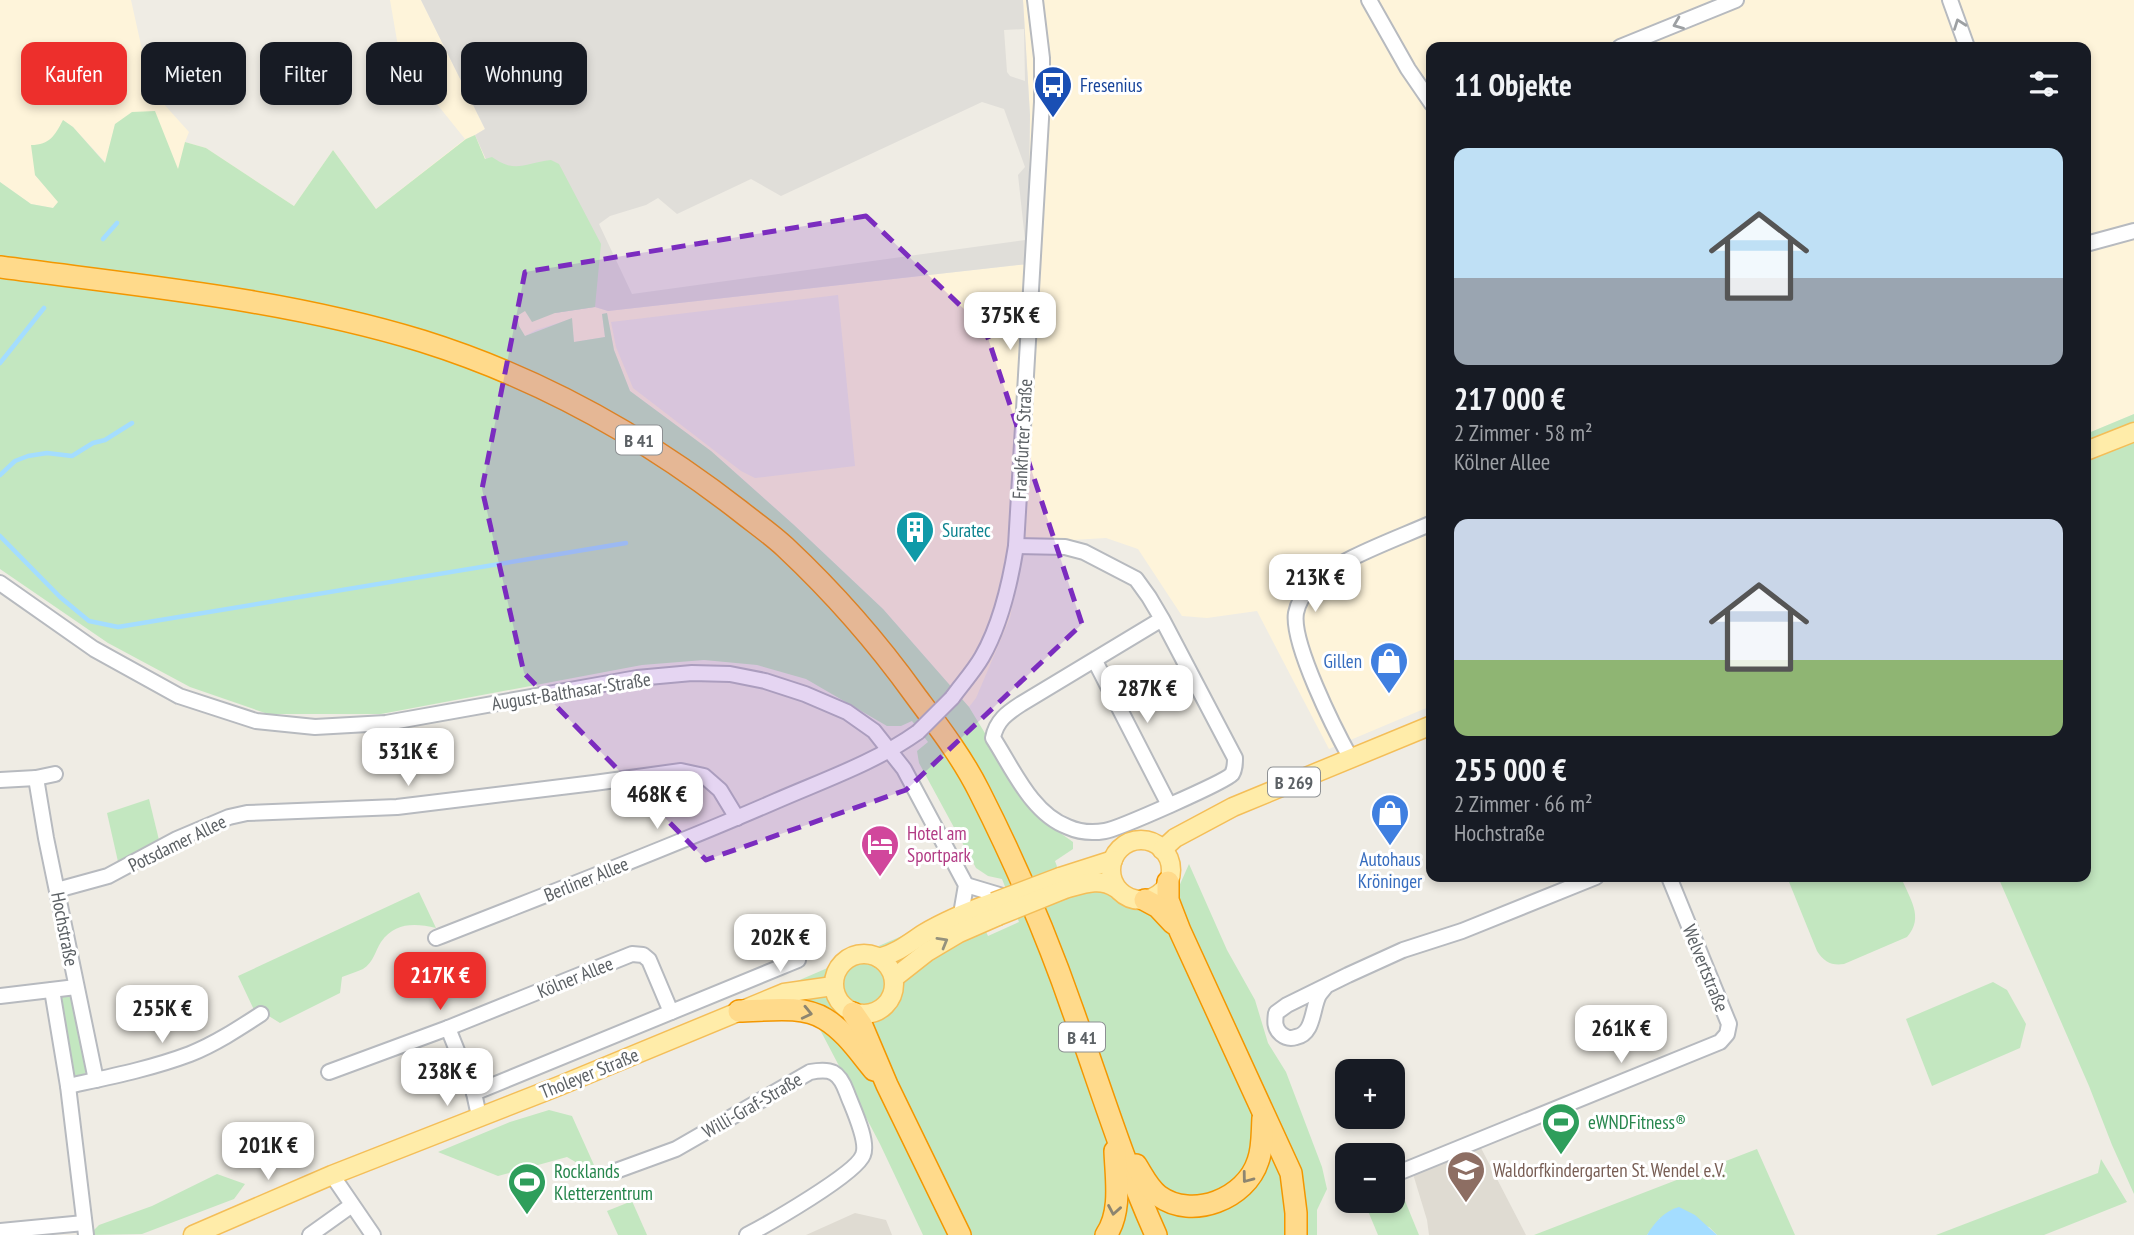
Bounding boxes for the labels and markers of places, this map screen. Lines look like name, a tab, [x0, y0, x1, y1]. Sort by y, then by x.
bus stop icon: Fresenius	[1032, 64, 1074, 119]
place label: Fresenius	[1080, 73, 1142, 97]
pin: 375K €	[953, 292, 1067, 352]
building icon: Suratec	[894, 509, 936, 564]
place label: Suratec	[942, 518, 991, 542]
pin: 213K €	[1258, 554, 1372, 614]
shop icon: Gillen	[1368, 640, 1410, 695]
place label: Gillen	[1323, 649, 1362, 673]
pin: 287K €	[1090, 666, 1204, 725]
pin: 531K €	[351, 728, 465, 788]
pin: 468K €	[600, 772, 714, 831]
shop icon: Autohaus Kröninger	[1369, 792, 1411, 847]
place label: Hotel am Sportpark	[907, 821, 972, 867]
hotel icon: Hotel am Sportpark	[859, 823, 901, 878]
place label: Autohaus Kröninger	[1358, 847, 1423, 893]
pin: 202K €	[723, 914, 837, 974]
pin: 217K €	[383, 953, 497, 1012]
pin: 255K €	[105, 986, 219, 1045]
pin: 261K €	[1564, 1006, 1678, 1065]
pin: 238K €	[390, 1048, 504, 1108]
sports icon: eWNDFitness®	[1540, 1101, 1582, 1156]
place label: eWNDFitness®	[1588, 1110, 1686, 1134]
pin: 201K €	[211, 1122, 325, 1182]
school or university icon: Waldorfkindergarten St. Wendel e.V.	[1445, 1149, 1487, 1204]
place label: Waldorfkindergarten St. Wendel e.V.	[1493, 1158, 1725, 1182]
place label: Rocklands Kletterzentrum	[554, 1159, 653, 1205]
sports icon: Rocklands Kletterzentrum	[506, 1161, 548, 1216]

